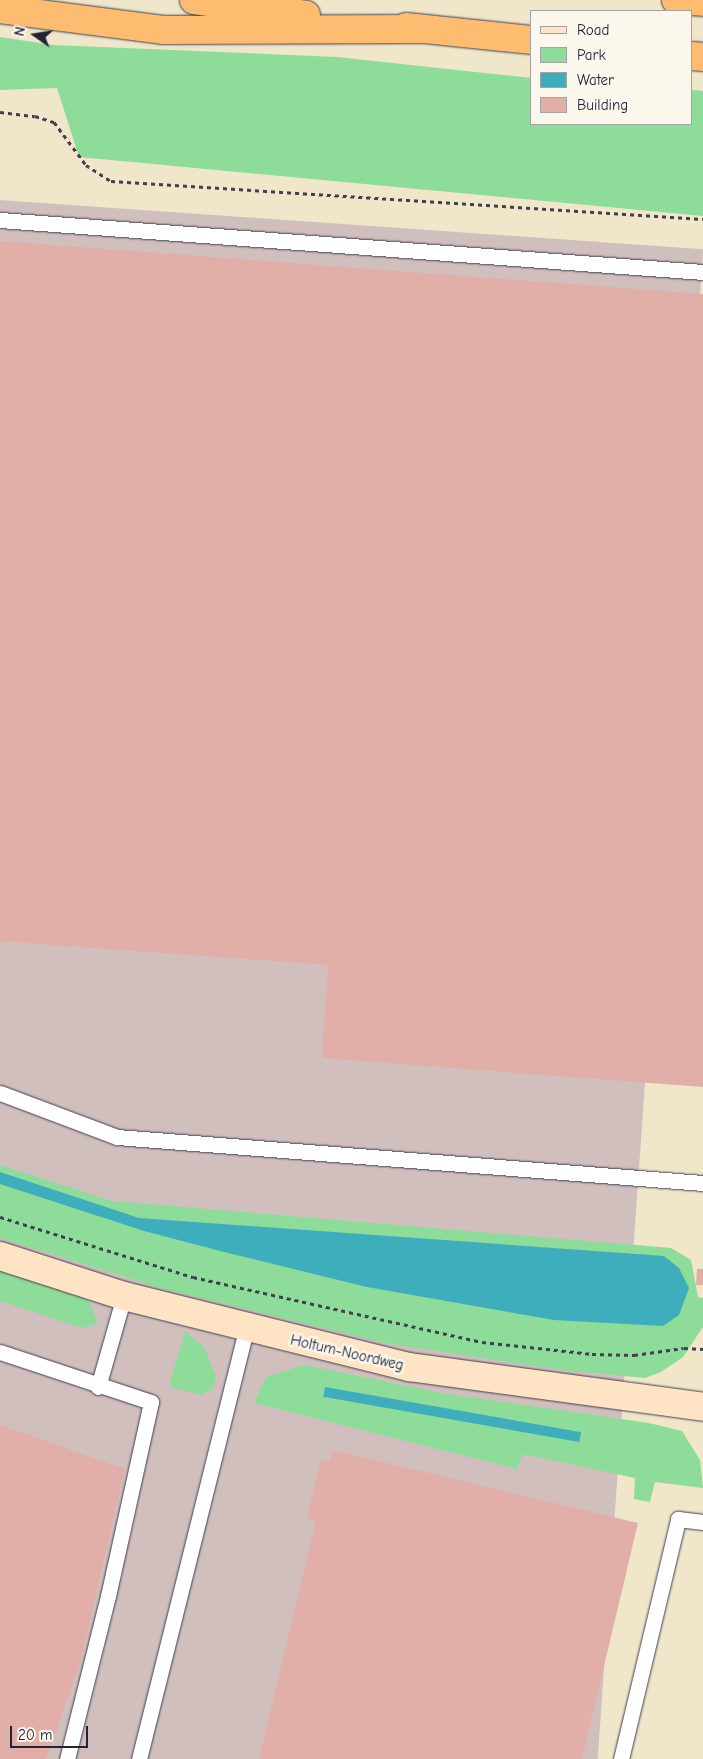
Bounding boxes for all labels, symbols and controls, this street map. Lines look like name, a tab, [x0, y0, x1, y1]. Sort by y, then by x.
north arrow	[10, 10, 60, 60]
legend	[530, 10, 693, 125]
text: Road	[577, 21, 609, 39]
text: N	[11, 25, 29, 38]
text: Park	[577, 46, 606, 64]
text: Water	[577, 71, 614, 89]
text: Building	[577, 96, 628, 114]
street label: Holtum-Noordweg	[289, 1331, 405, 1375]
scale bar	[12, 1716, 90, 1748]
text: 20 m	[18, 1726, 52, 1744]

